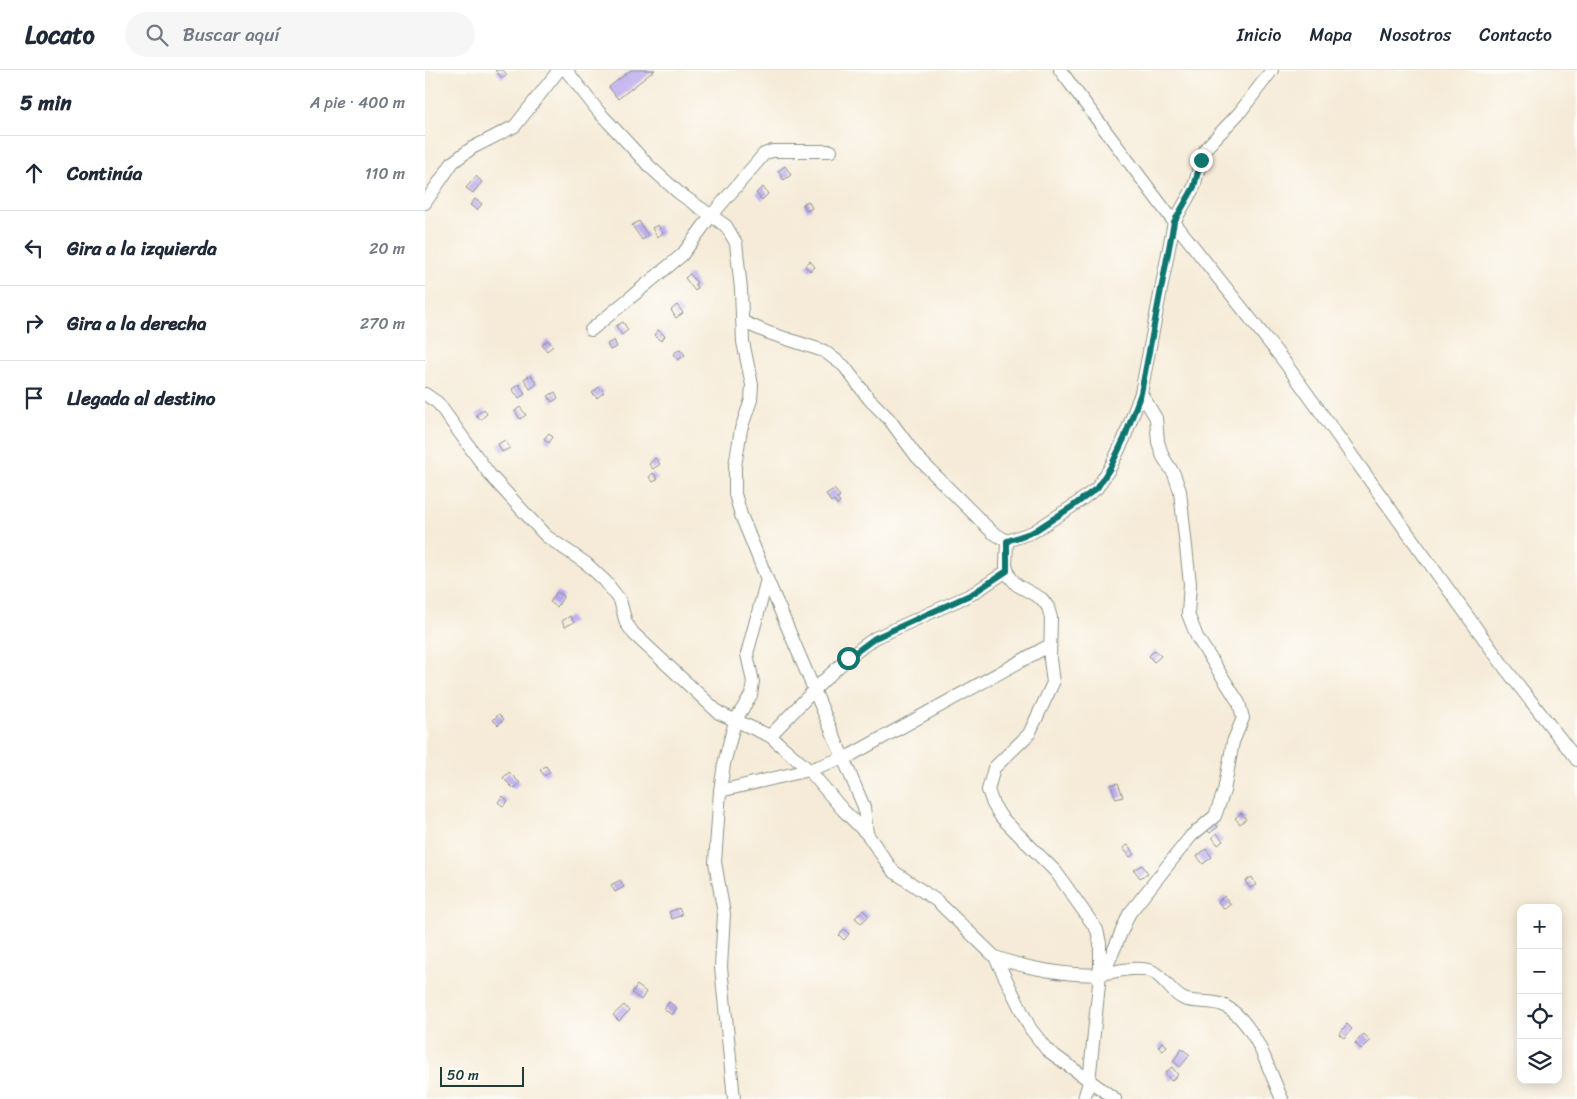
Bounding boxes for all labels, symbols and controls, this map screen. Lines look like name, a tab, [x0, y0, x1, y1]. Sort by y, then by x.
search box	[125, 12, 475, 57]
text: Locato	[25, 14, 95, 56]
text: Buscar aquí	[183, 18, 280, 51]
text: Inicio	[1237, 19, 1282, 51]
text: Mapa	[1310, 19, 1352, 51]
text: Nosotros	[1380, 19, 1451, 51]
text: Contacto	[1479, 19, 1552, 51]
icon: search	[143, 21, 171, 49]
text: 5 min	[20, 84, 72, 122]
text: A pie · 400 m	[310, 88, 405, 117]
route end	[1190, 149, 1213, 172]
text: Continúa	[67, 157, 142, 190]
icon: ahead	[20, 159, 48, 187]
text: 110 m	[365, 159, 405, 188]
text: Gira a la izquierda	[67, 232, 217, 265]
icon: left	[20, 234, 48, 262]
text: 20 m	[369, 234, 405, 263]
text: Gira a la derecha	[67, 307, 206, 340]
icon: right	[20, 309, 48, 337]
text: 270 m	[360, 309, 405, 338]
text: Llegada al destino	[67, 382, 216, 415]
icon: arrive	[20, 384, 48, 412]
route start	[837, 647, 860, 670]
map controls	[1517, 904, 1562, 1084]
button: +	[1517, 904, 1562, 949]
button: −	[1517, 949, 1562, 994]
button: locate	[1517, 994, 1562, 1039]
button: layers	[1517, 1039, 1562, 1084]
text: 50 m	[447, 1063, 479, 1088]
scale bar	[440, 1064, 524, 1087]

